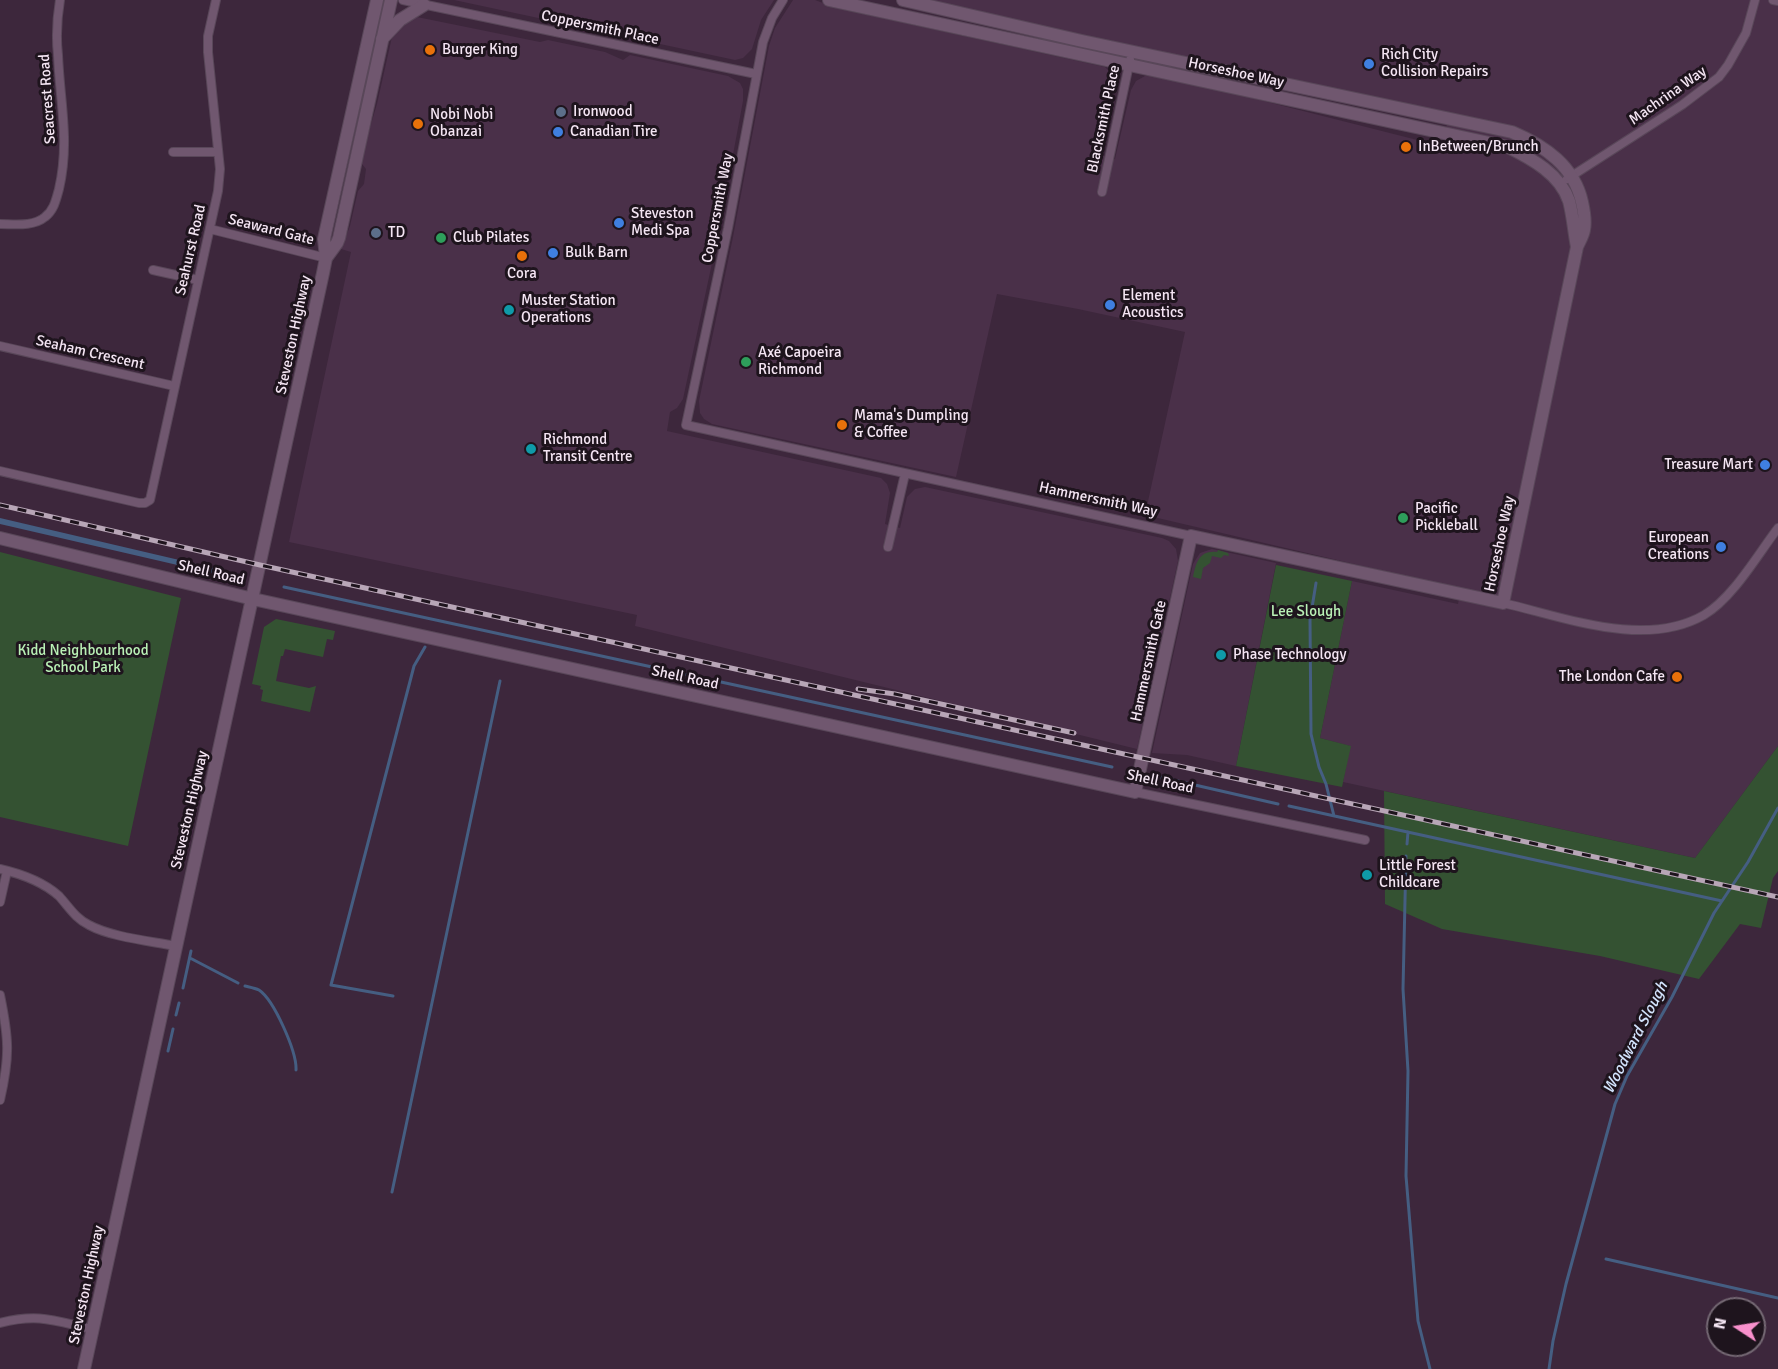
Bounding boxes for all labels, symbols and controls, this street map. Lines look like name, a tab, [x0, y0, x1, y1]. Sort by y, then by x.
street label: Coppersmith Place	[540, 7, 660, 49]
place label: Burger King	[442, 41, 518, 59]
marker: Burger King	[423, 43, 437, 57]
place label: Rich City Collision Repairs	[1381, 46, 1488, 81]
street label: Seacrest Road	[36, 53, 60, 145]
street label: Horseshoe Way	[1186, 54, 1286, 92]
marker: Rich City Collision Repairs	[1362, 57, 1376, 71]
street label: Blacksmith Place	[1084, 63, 1124, 175]
street label: Machrina Way	[1626, 63, 1710, 129]
place label: Ironwood	[573, 103, 633, 121]
marker: Ironwood	[554, 105, 568, 119]
place label: Nobi Nobi Obanzai	[430, 106, 493, 141]
marker: Nobi Nobi Obanzai	[411, 117, 425, 131]
place label: Canadian Tire	[570, 123, 658, 141]
marker: Canadian Tire	[551, 125, 565, 139]
place label: InBetween/Brunch	[1418, 138, 1539, 156]
marker: InBetween/Brunch	[1399, 140, 1413, 154]
street label: Coppersmith Way	[699, 152, 737, 264]
street label: Seahurst Road	[172, 203, 210, 297]
place label: Steveston Medi Spa	[631, 205, 694, 240]
street label: Seaward Gate	[226, 211, 316, 249]
marker: Steveston Medi Spa	[612, 216, 626, 230]
place label: TD	[388, 224, 405, 242]
marker: TD	[369, 226, 383, 240]
place label: Club Pilates	[453, 229, 529, 247]
marker: Club Pilates	[434, 231, 448, 245]
place label: Bulk Barn	[565, 244, 628, 262]
marker: Bulk Barn	[546, 246, 560, 260]
marker: Cora	[515, 249, 529, 263]
place label: Cora	[507, 265, 537, 283]
street label: Steveston Highway	[273, 274, 315, 396]
place label: Element Acoustics	[1122, 287, 1184, 322]
place label: Muster Station Operations	[521, 292, 616, 327]
marker: Element Acoustics	[1103, 298, 1117, 312]
marker: Muster Station Operations	[502, 303, 516, 317]
street label: Seaham Crescent	[34, 332, 146, 374]
place label: Axé Capoeira Richmond	[758, 344, 842, 379]
marker: Axé Capoeira Richmond	[739, 355, 753, 369]
place label: Mama's Dumpling & Coffee	[854, 407, 969, 442]
marker: Mama's Dumpling & Coffee	[835, 418, 849, 432]
place label: Richmond Transit Centre	[543, 431, 633, 466]
marker: Richmond Transit Centre	[524, 442, 538, 456]
place label: Treasure Mart	[1664, 456, 1753, 474]
marker: Treasure Mart	[1758, 458, 1772, 472]
street label: Hammersmith Way	[1037, 479, 1159, 521]
street label: Horseshoe Way	[1481, 494, 1519, 594]
place label: Pacific Pickleball	[1415, 500, 1478, 535]
marker: Pacific Pickleball	[1396, 511, 1410, 525]
place label: European Creations	[1648, 529, 1709, 564]
marker: European Creations	[1714, 540, 1728, 554]
street label: Shell Road	[176, 557, 246, 589]
street label: Hammersmith Gate	[1127, 599, 1171, 723]
park label: Lee Slough	[1271, 603, 1341, 621]
park label: Kidd Neighbourhood School Park	[17, 642, 149, 677]
place label: Phase Technology	[1233, 646, 1347, 664]
marker: Phase Technology	[1214, 648, 1228, 662]
street label: Shell Road	[650, 662, 720, 694]
place label: The London Cafe	[1559, 668, 1665, 686]
marker: The London Cafe	[1670, 670, 1684, 684]
street label: Steveston Highway	[168, 749, 212, 871]
street label: Shell Road	[1125, 766, 1195, 798]
place label: Little Forest Childcare	[1379, 857, 1456, 892]
marker: Little Forest Childcare	[1360, 868, 1374, 882]
water label: Woodward Slough	[1600, 979, 1672, 1097]
street label: Steveston Highway	[66, 1224, 108, 1346]
north arrow	[1706, 1297, 1766, 1357]
text: N	[1709, 1316, 1731, 1331]

